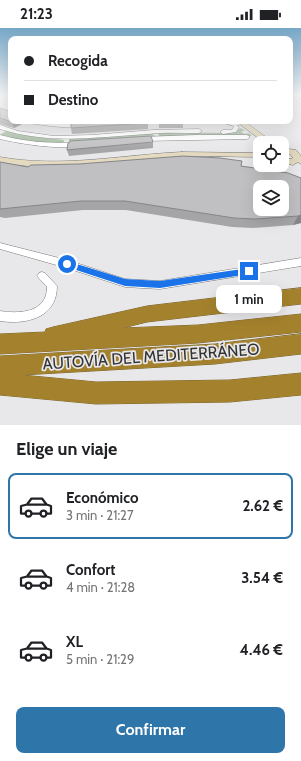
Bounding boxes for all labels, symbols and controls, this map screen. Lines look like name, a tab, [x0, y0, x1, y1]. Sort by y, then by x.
text: 21:23	[20, 5, 53, 23]
text: Recogida	[48, 52, 108, 70]
text: Destino	[48, 91, 98, 109]
map controls	[253, 136, 289, 216]
button: locate	[253, 136, 289, 172]
button: layers	[253, 180, 289, 216]
route start	[58, 255, 76, 273]
route end	[240, 262, 258, 280]
callout: 1 min	[216, 285, 282, 313]
text: 1 min	[234, 291, 264, 307]
street label: AUTOVÍA DEL MEDITERRÁNEO	[42, 339, 260, 374]
text: Elige un viaje	[16, 438, 117, 460]
icon: car	[18, 488, 54, 524]
text: Económico	[66, 489, 138, 507]
text: 2.62 €	[242, 497, 283, 515]
text: 3 min · 21:27	[66, 507, 133, 523]
icon: car	[18, 560, 54, 596]
text: Confort	[66, 561, 115, 579]
text: 3.54 €	[241, 569, 283, 587]
text: 4 min · 21:28	[66, 579, 135, 595]
icon: car	[18, 632, 54, 668]
text: XL	[66, 633, 83, 651]
text: 4.46 €	[240, 641, 283, 659]
text: 5 min · 21:29	[66, 651, 134, 667]
button: Confirmar	[16, 707, 285, 753]

